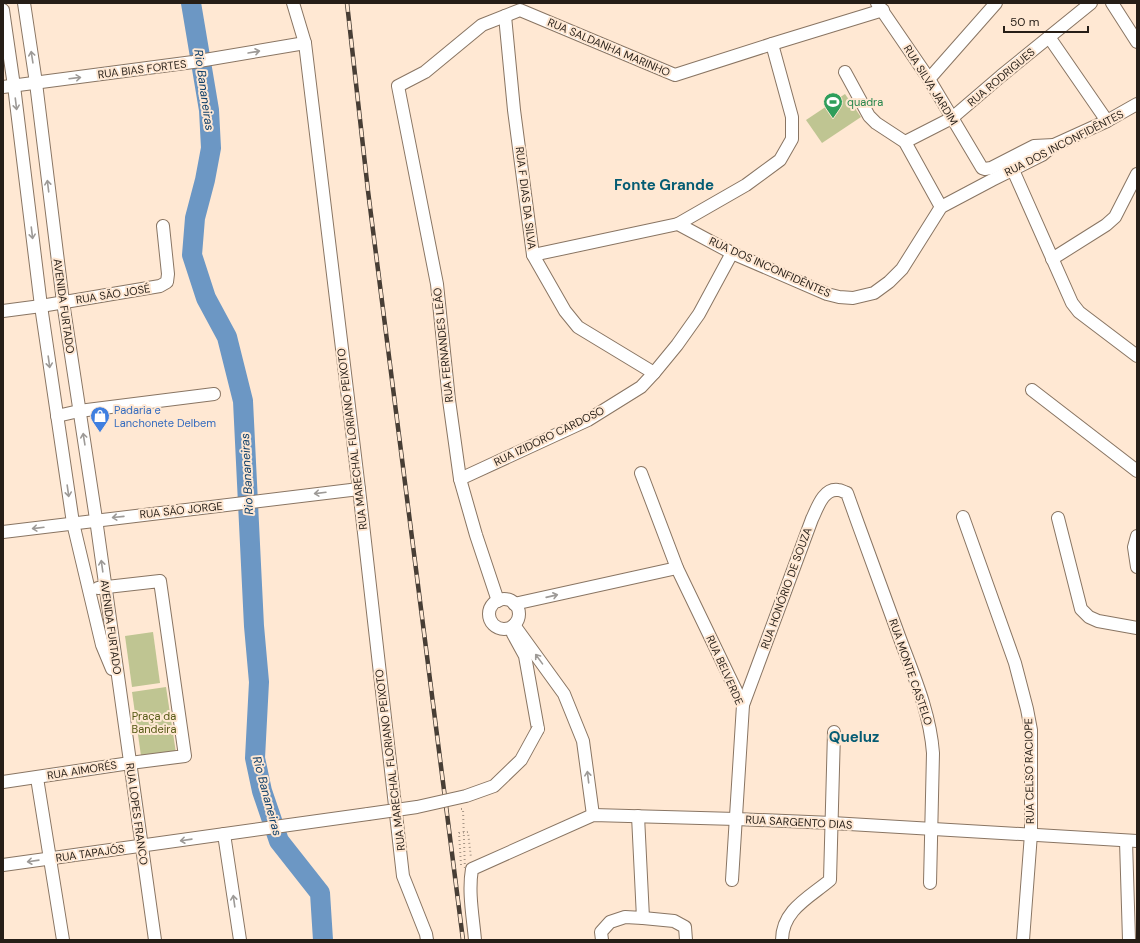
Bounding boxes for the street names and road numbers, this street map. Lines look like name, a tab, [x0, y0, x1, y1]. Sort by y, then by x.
street label: RUA SALDANHA MARINHO	[545, 15, 673, 79]
street label: RUA SILVA JARDIM	[901, 42, 961, 128]
street label: RUA RODRIGUES	[965, 45, 1037, 109]
street label: RUA BIAS FORTES	[97, 57, 187, 81]
street label: RUA DOS INCONFIDÊNTES	[1002, 107, 1126, 179]
street label: RUA F DIAS DA SILVA	[513, 146, 539, 250]
street label: RUA DOS INCONFIDÊNTES	[707, 234, 833, 300]
street label: AVENIDA FURTADO	[50, 258, 78, 354]
street label: RUA SÃO JOSÉ	[75, 281, 151, 307]
street label: RUA FERNANDES LEÃO	[430, 287, 456, 403]
street label: RUA MARECHAL FLORIANO PEIXOTO	[334, 347, 370, 531]
street label: RUA IZIDORO CARDOSO	[491, 403, 607, 469]
street label: RUA SÃO JORGE	[139, 499, 223, 521]
street label: RUA HONÓRIO DE SOUZA	[757, 525, 815, 651]
street label: AVENIDA FURTADO	[97, 579, 125, 675]
street label: RUA MONTE CASTELO	[886, 617, 936, 727]
street label: RUA BELVERDE	[703, 633, 747, 707]
street label: RUA MARECHAL FLORIANO PEIXOTO	[372, 668, 408, 852]
street label: RUA CELSO RACIOPE	[1021, 718, 1037, 824]
street label: RUA AIMORÉS	[46, 758, 118, 782]
street label: RUA LOPES FRANCO	[123, 762, 151, 866]
street label: RUA SARGENTO DIAS	[745, 812, 853, 832]
street label: RUA TAPAJÓS	[55, 841, 125, 865]

